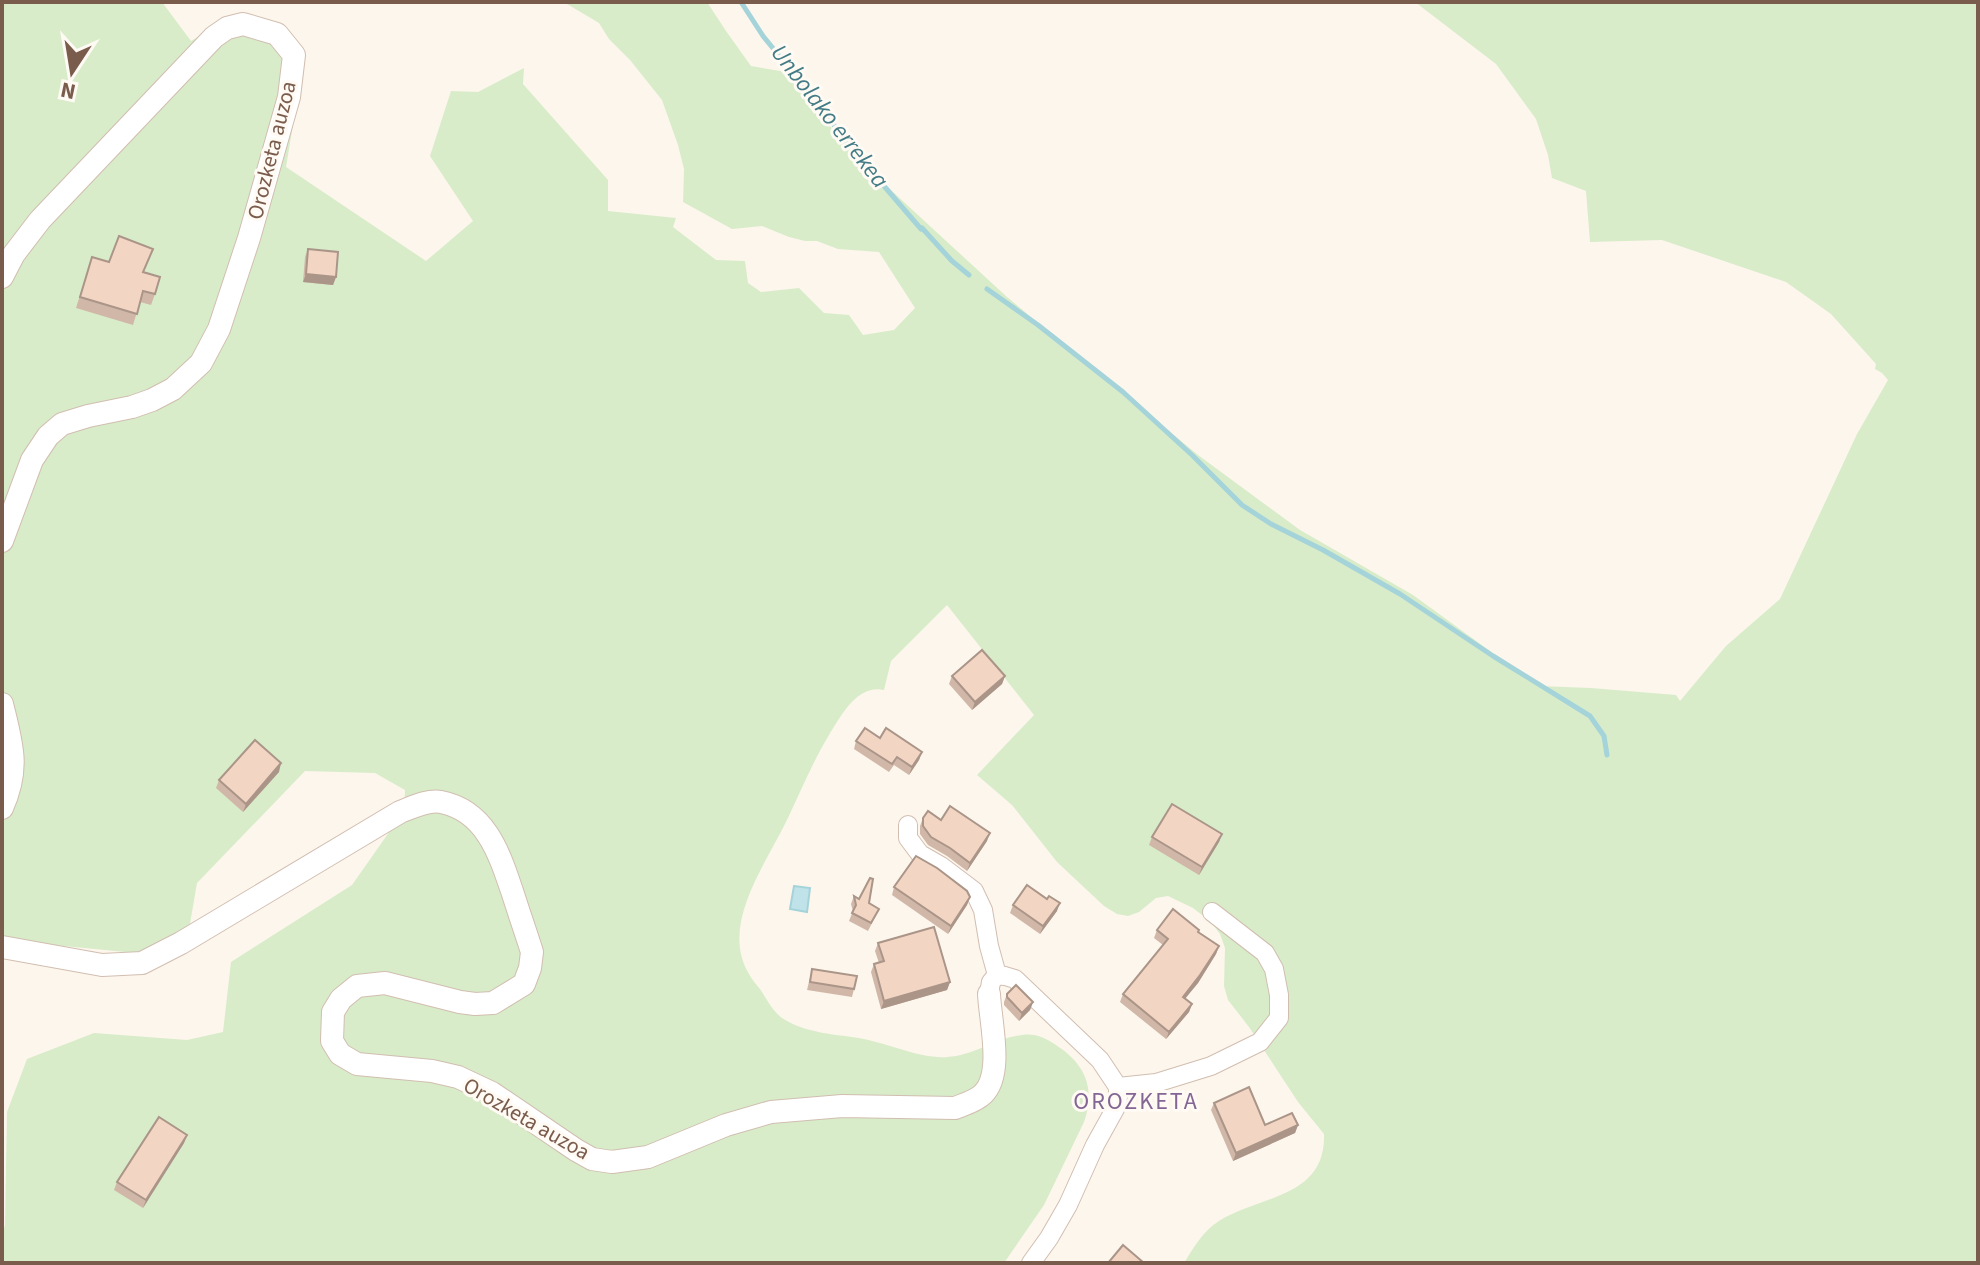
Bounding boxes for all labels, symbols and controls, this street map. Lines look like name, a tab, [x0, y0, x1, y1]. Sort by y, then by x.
north arrow	[32, 32, 112, 112]
water label: Unbolako errekea	[762, 37, 897, 196]
text: N	[58, 73, 79, 108]
street label: Orozketa auzoa	[239, 78, 305, 223]
street label: Orozketa auzoa	[457, 1070, 596, 1168]
district label: OROZKETA	[1073, 1084, 1199, 1119]

